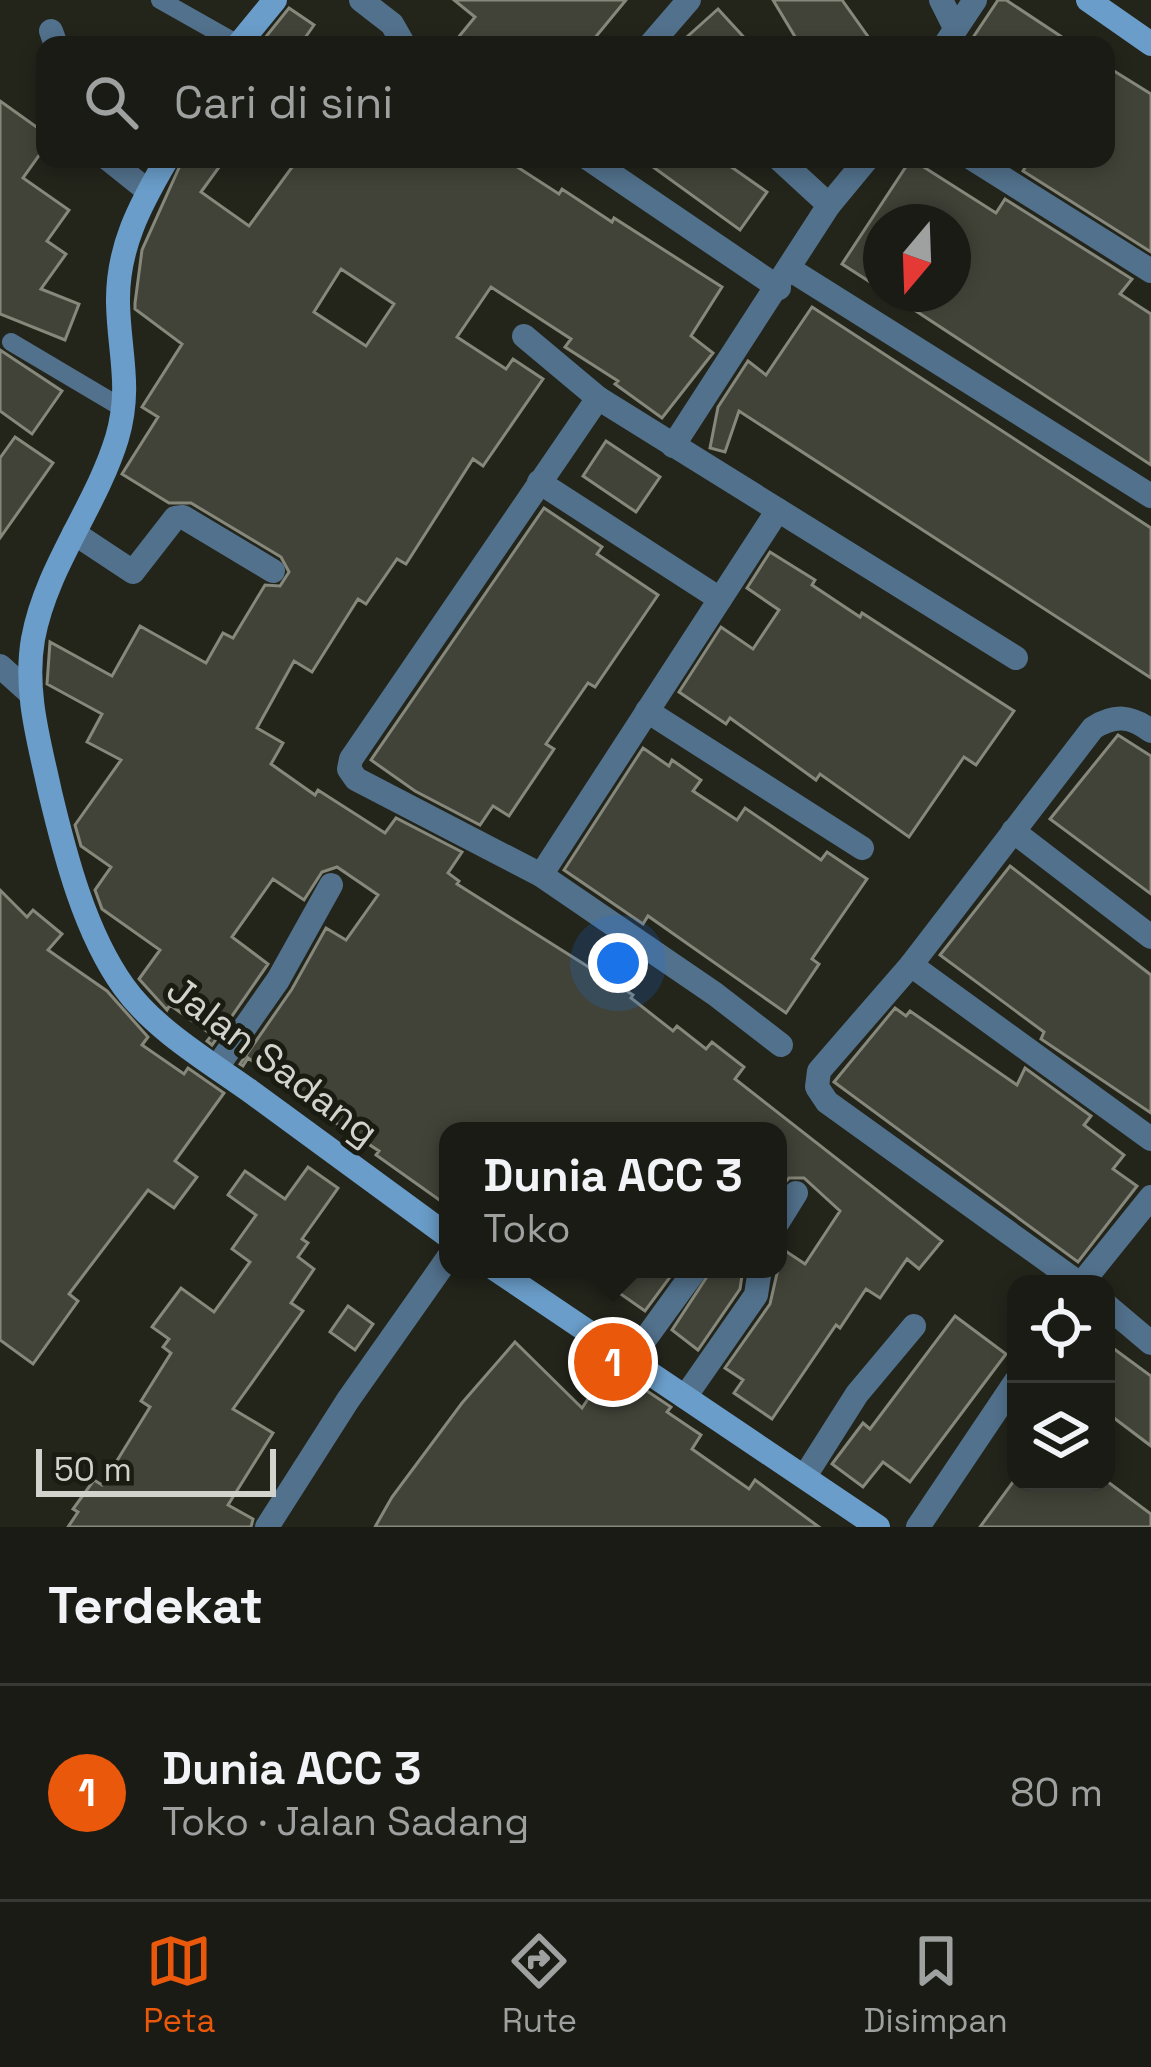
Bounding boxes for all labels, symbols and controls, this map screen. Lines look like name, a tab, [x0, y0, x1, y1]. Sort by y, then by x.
search box	[36, 36, 1115, 168]
icon: search	[78, 69, 144, 135]
text: Cari di sini	[174, 74, 393, 131]
north arrow	[863, 204, 971, 312]
your location	[588, 933, 648, 993]
street label: Jalan Sadang	[157, 965, 388, 1156]
popup	[439, 1122, 787, 1278]
text: Dunia ACC 3	[483, 1147, 743, 1204]
text: Toko	[483, 1204, 571, 1253]
map controls	[1007, 1275, 1115, 1491]
button: locate	[1007, 1275, 1115, 1383]
pin: 1	[574, 1317, 652, 1407]
button: layers	[1007, 1383, 1115, 1491]
scale bar	[36, 1443, 276, 1496]
text: 50 m	[54, 1449, 132, 1491]
text: Terdekat	[48, 1573, 263, 1638]
text: Dunia ACC 3	[162, 1740, 421, 1797]
text: 1	[78, 1768, 96, 1817]
text: 80 m	[1010, 1768, 1103, 1817]
text: Toko · Jalan Sadang	[162, 1797, 529, 1846]
tab: Peta	[143, 1928, 215, 2042]
tab: Rute	[502, 1928, 577, 2042]
tab: Disimpan	[864, 1928, 1008, 2042]

